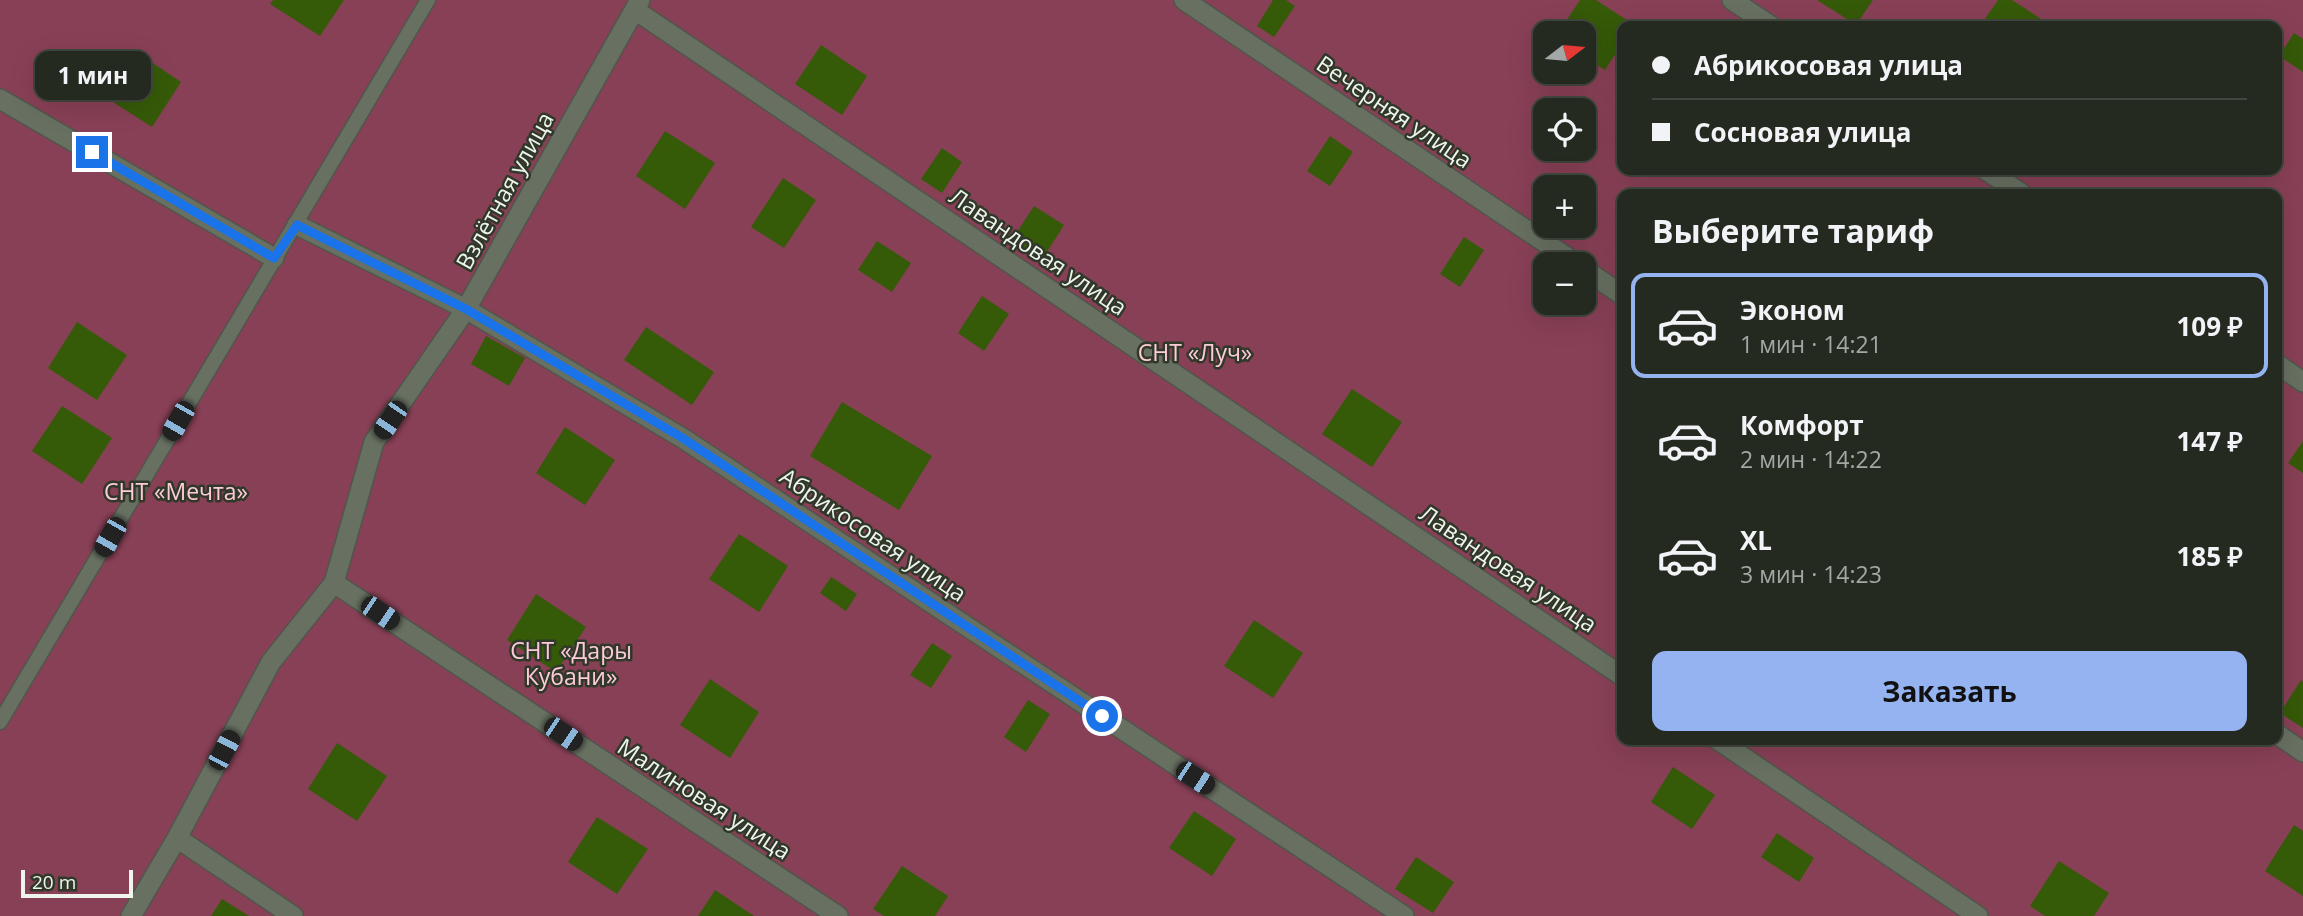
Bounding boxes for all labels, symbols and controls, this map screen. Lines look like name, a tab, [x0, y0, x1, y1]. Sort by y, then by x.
north arrow	[1533, 21, 1596, 84]
map controls	[1533, 21, 1596, 315]
street label: Вечерняя улица	[1310, 47, 1479, 175]
text: Абрикосовая улица	[1694, 47, 1963, 83]
callout: 1 мин	[34, 51, 150, 100]
text: 1 мин	[58, 59, 128, 91]
button: locate	[1533, 98, 1596, 161]
street label: Взлётная улица	[448, 106, 561, 275]
text: Сосновая улица	[1694, 114, 1911, 150]
route end	[76, 136, 108, 168]
button: +	[1533, 175, 1596, 238]
street label: Лавандовая улица	[944, 180, 1134, 323]
text: Выберите тариф	[1652, 209, 1934, 252]
button: −	[1533, 252, 1596, 315]
text: Эконом	[1740, 292, 1845, 328]
icon: car	[1656, 294, 1719, 357]
text: 109 ₽	[2177, 308, 2243, 344]
text: 1 мин · 14:21	[1740, 328, 1882, 360]
park label: СНТ «Луч»	[1138, 336, 1252, 368]
car	[370, 397, 411, 443]
car	[159, 398, 198, 444]
text: Комфорт	[1740, 407, 1864, 443]
icon: car	[1656, 409, 1719, 472]
text: 147 ₽	[2177, 423, 2243, 459]
text: 2 мин · 14:22	[1740, 443, 1882, 475]
street label: Абрикосовая улица	[774, 460, 973, 609]
park label: СНТ «Мечта»	[104, 475, 248, 507]
street label: Лавандовая улица	[1414, 497, 1604, 640]
car	[91, 514, 130, 560]
text: XL	[1740, 522, 1772, 558]
icon: car	[1656, 524, 1719, 587]
text: 185 ₽	[2177, 538, 2243, 574]
text: 3 мин · 14:23	[1740, 558, 1882, 590]
car	[357, 593, 404, 633]
park label: СНТ «Дары Кубани»	[510, 634, 632, 692]
button: Заказать	[1652, 651, 2247, 731]
route start	[1086, 700, 1118, 732]
car	[540, 714, 587, 754]
car	[205, 727, 244, 773]
street label: Малиновая улица	[612, 730, 797, 866]
car	[1172, 758, 1219, 798]
scale bar	[21, 867, 133, 899]
text: 20 m	[32, 869, 76, 895]

